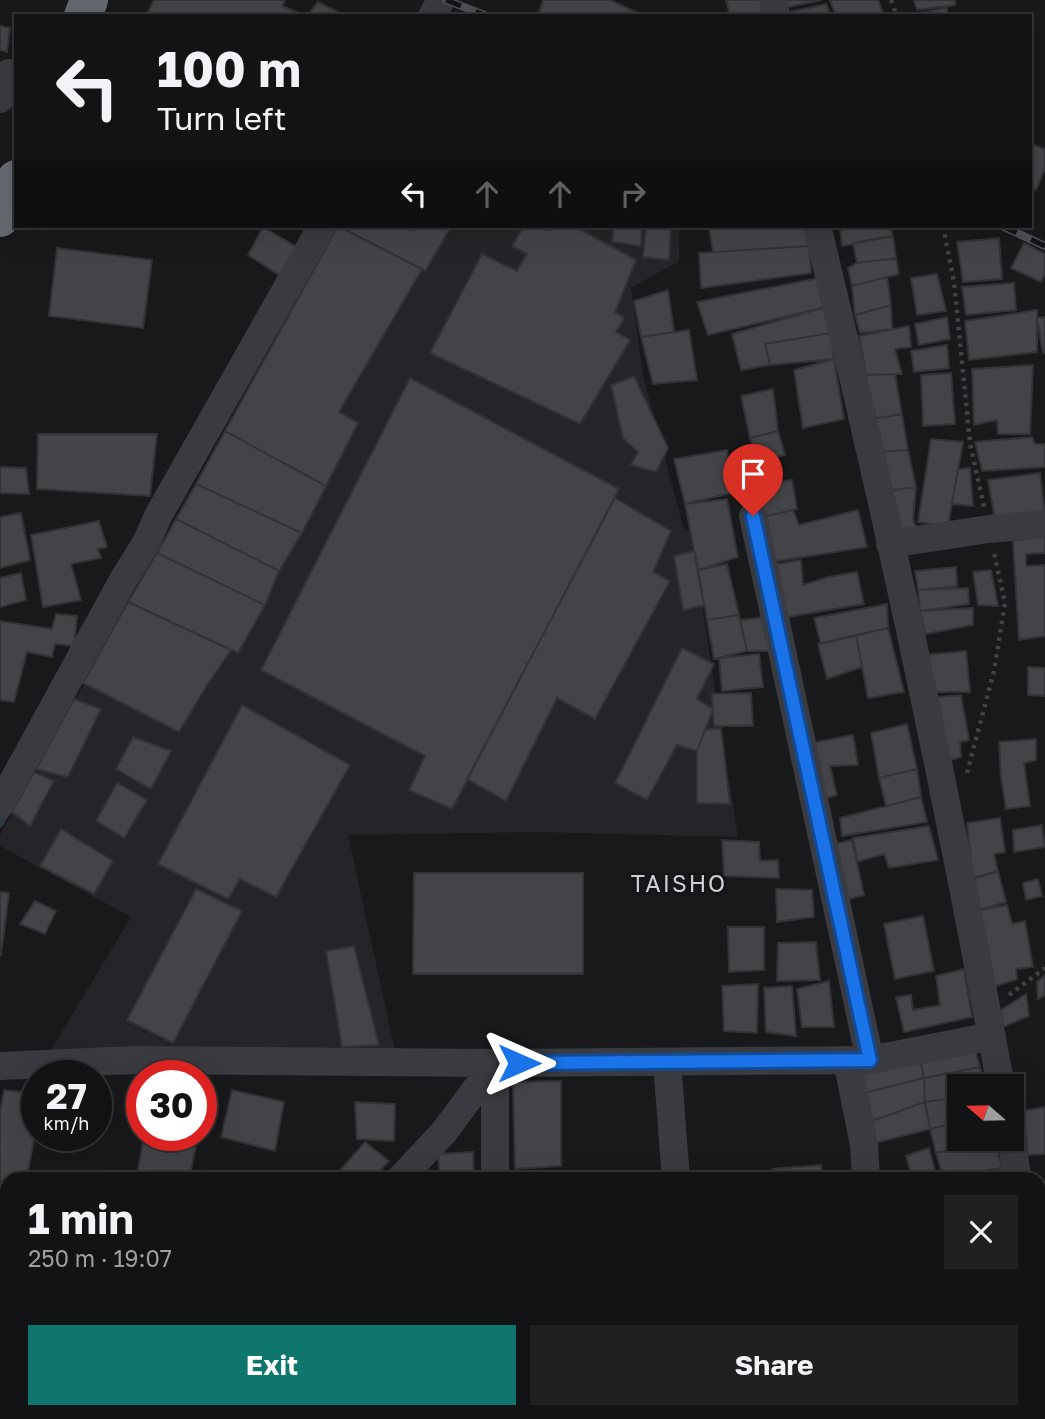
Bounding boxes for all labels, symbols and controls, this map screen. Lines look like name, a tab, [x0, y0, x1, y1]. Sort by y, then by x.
text: 100 m	[157, 39, 301, 98]
icon: left	[42, 42, 133, 133]
text: Turn left	[157, 99, 286, 137]
icon: left	[395, 175, 433, 213]
icon: ahead	[468, 175, 506, 213]
icon: ahead	[541, 175, 579, 213]
icon: right	[614, 175, 652, 213]
pin	[723, 444, 783, 516]
icon: arrive	[734, 455, 772, 493]
district label: TAISHO	[631, 869, 727, 897]
position arrow	[482, 1026, 556, 1100]
speed limit sign: 30	[126, 1060, 217, 1151]
north arrow	[947, 1074, 1024, 1152]
map controls	[947, 1074, 1024, 1151]
text: 27	[46, 1075, 87, 1117]
text: km/h	[44, 1112, 89, 1134]
text: 1 min	[28, 1193, 134, 1243]
button: close	[944, 1195, 1018, 1269]
text: 250 m · 19:07	[28, 1244, 172, 1272]
button: Exit	[28, 1325, 516, 1405]
button: Share	[530, 1325, 1018, 1405]

